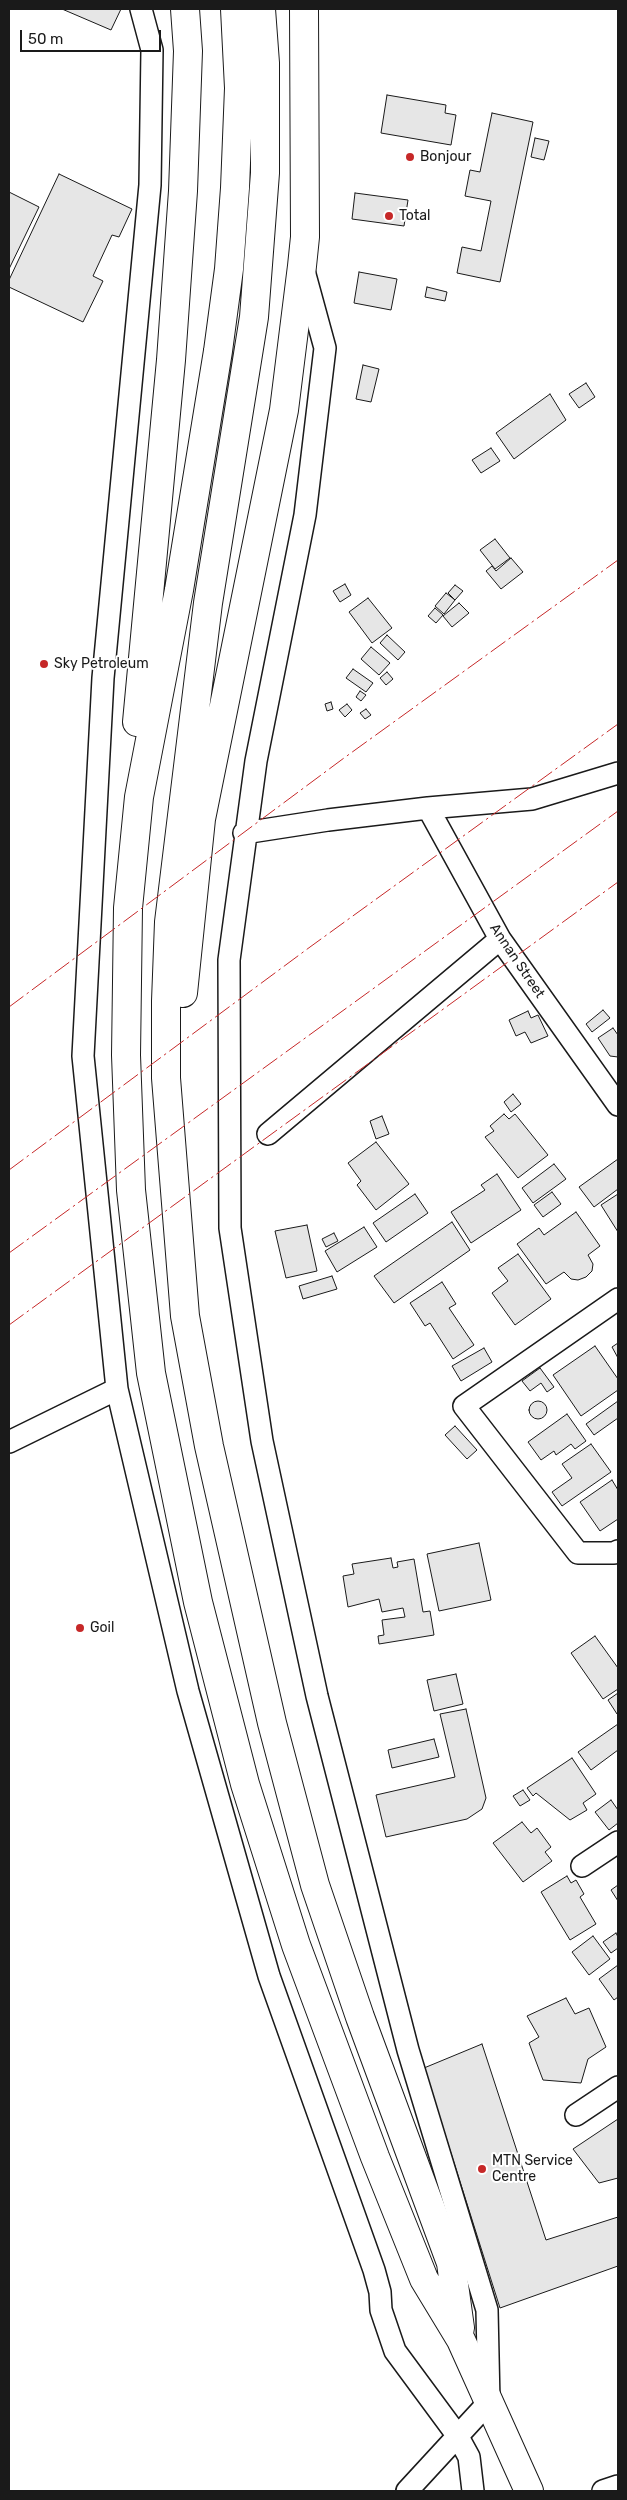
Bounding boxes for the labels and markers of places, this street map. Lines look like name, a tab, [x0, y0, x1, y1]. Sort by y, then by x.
place label: Bonjour	[420, 149, 471, 165]
marker: Bonjour	[404, 151, 416, 163]
place label: Total	[399, 208, 430, 224]
marker: Total	[383, 210, 395, 222]
place label: Sky Petroleum	[54, 656, 149, 672]
marker: Sky Petroleum	[38, 658, 50, 670]
place label: Goil	[90, 1620, 114, 1636]
marker: Goil	[74, 1622, 86, 1634]
place label: MTN Service Centre	[492, 2153, 573, 2186]
marker: MTN Service Centre	[476, 2163, 488, 2175]

